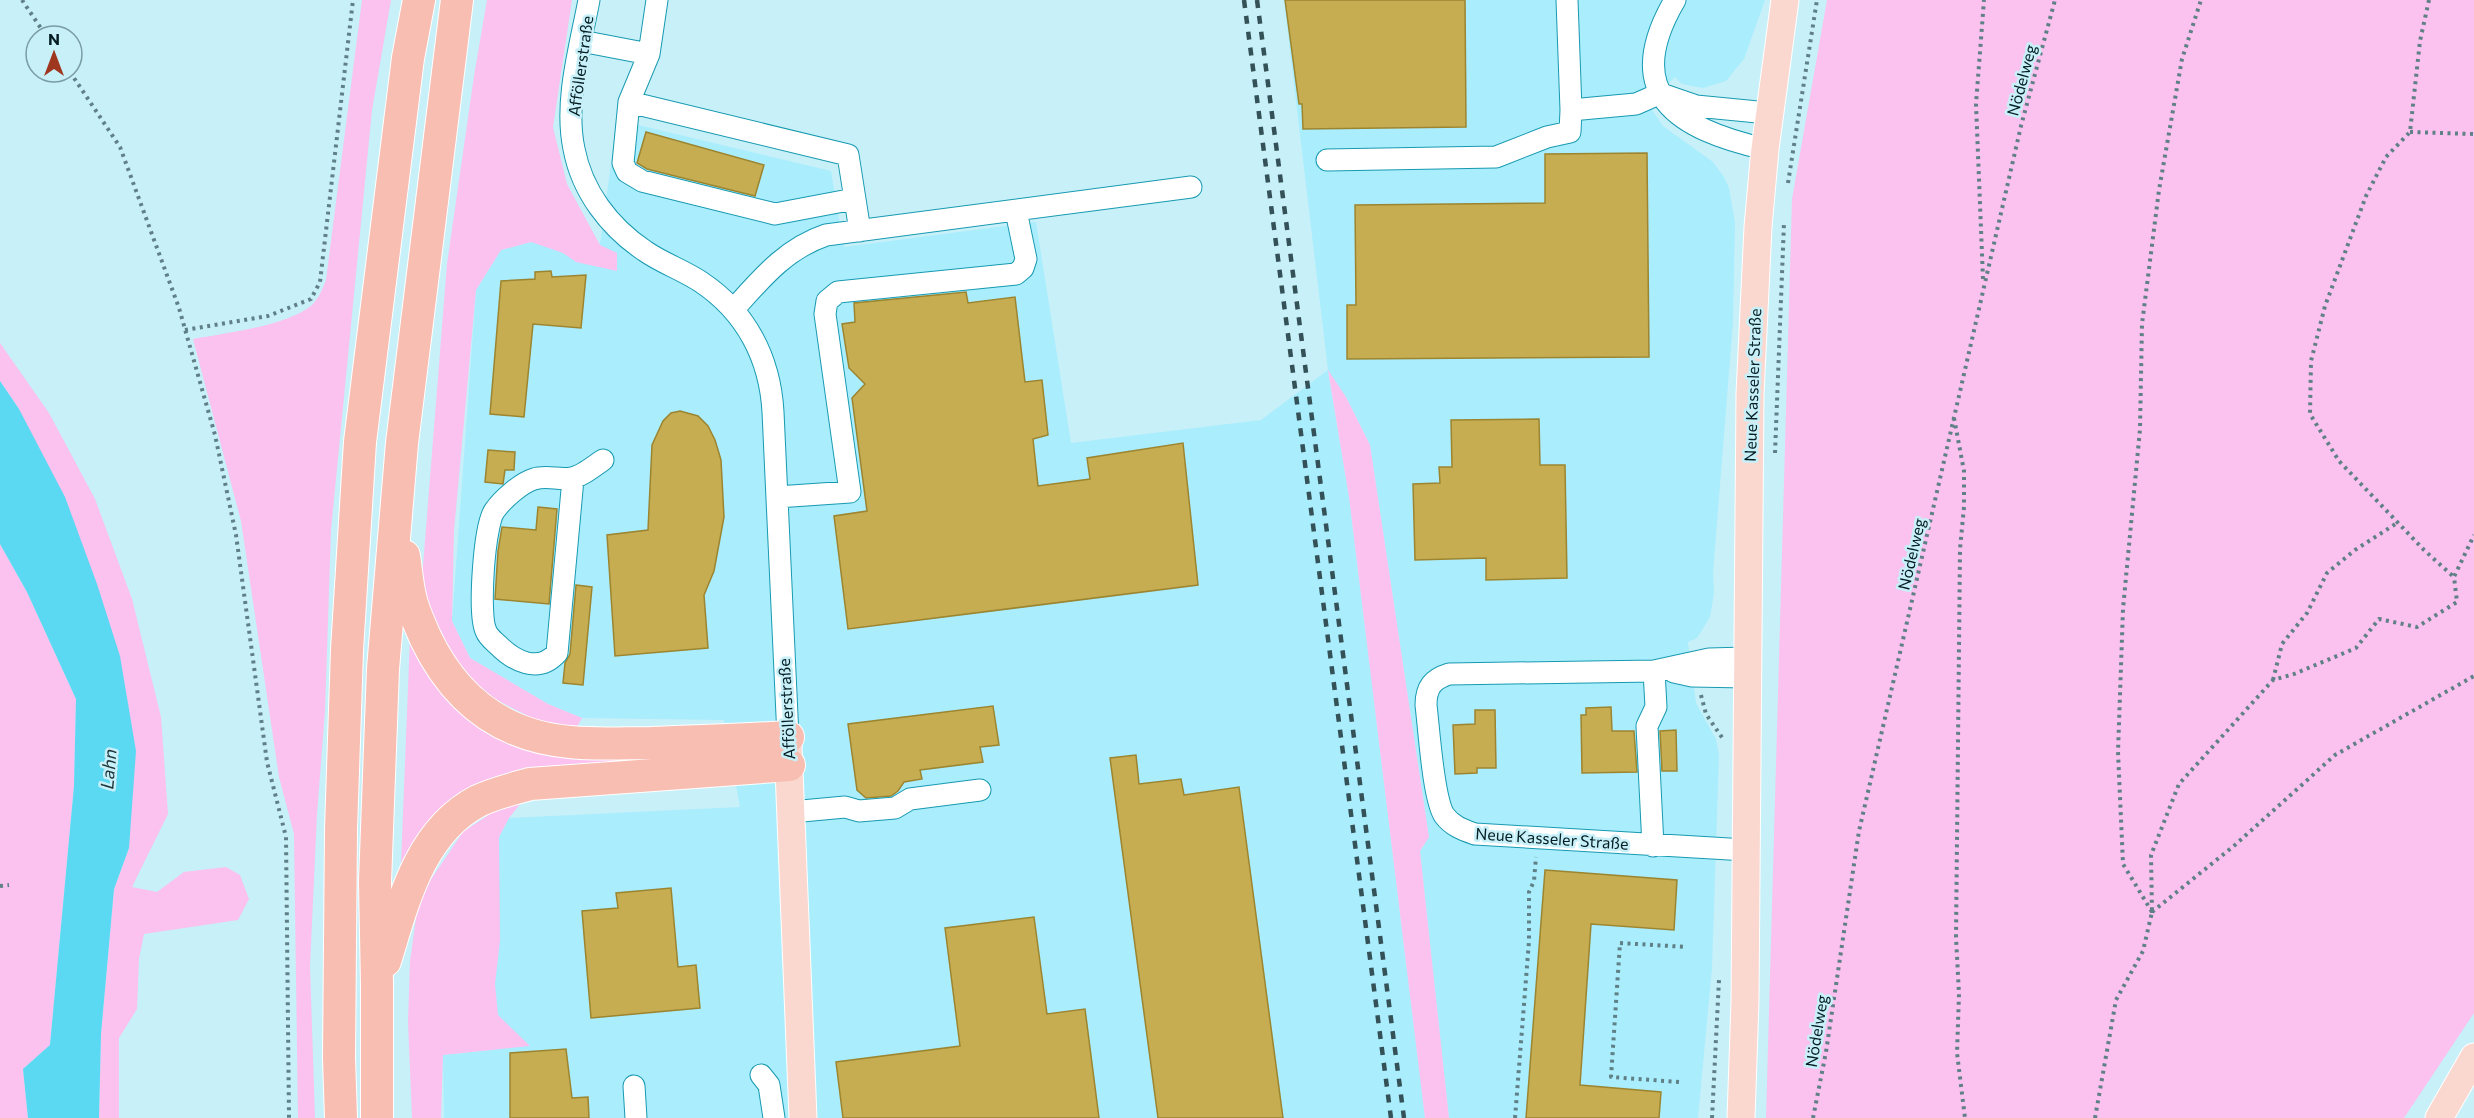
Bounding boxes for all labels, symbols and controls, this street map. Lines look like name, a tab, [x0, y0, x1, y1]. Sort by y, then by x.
street label: Afföllerstraße	[564, 14, 596, 118]
north arrow	[24, 24, 84, 84]
text: N	[48, 29, 60, 48]
street label: Nödelweg	[2002, 42, 2040, 118]
street label: Neue Kasseler Straße	[1740, 308, 1764, 462]
street label: Nödelweg	[1894, 516, 1929, 592]
street label: Afföllerstraße	[774, 658, 798, 760]
water label: Lahn	[95, 748, 121, 790]
street label: Neue Kasseler Straße	[1475, 823, 1629, 853]
street label: Nödelweg	[1801, 993, 1831, 1069]

